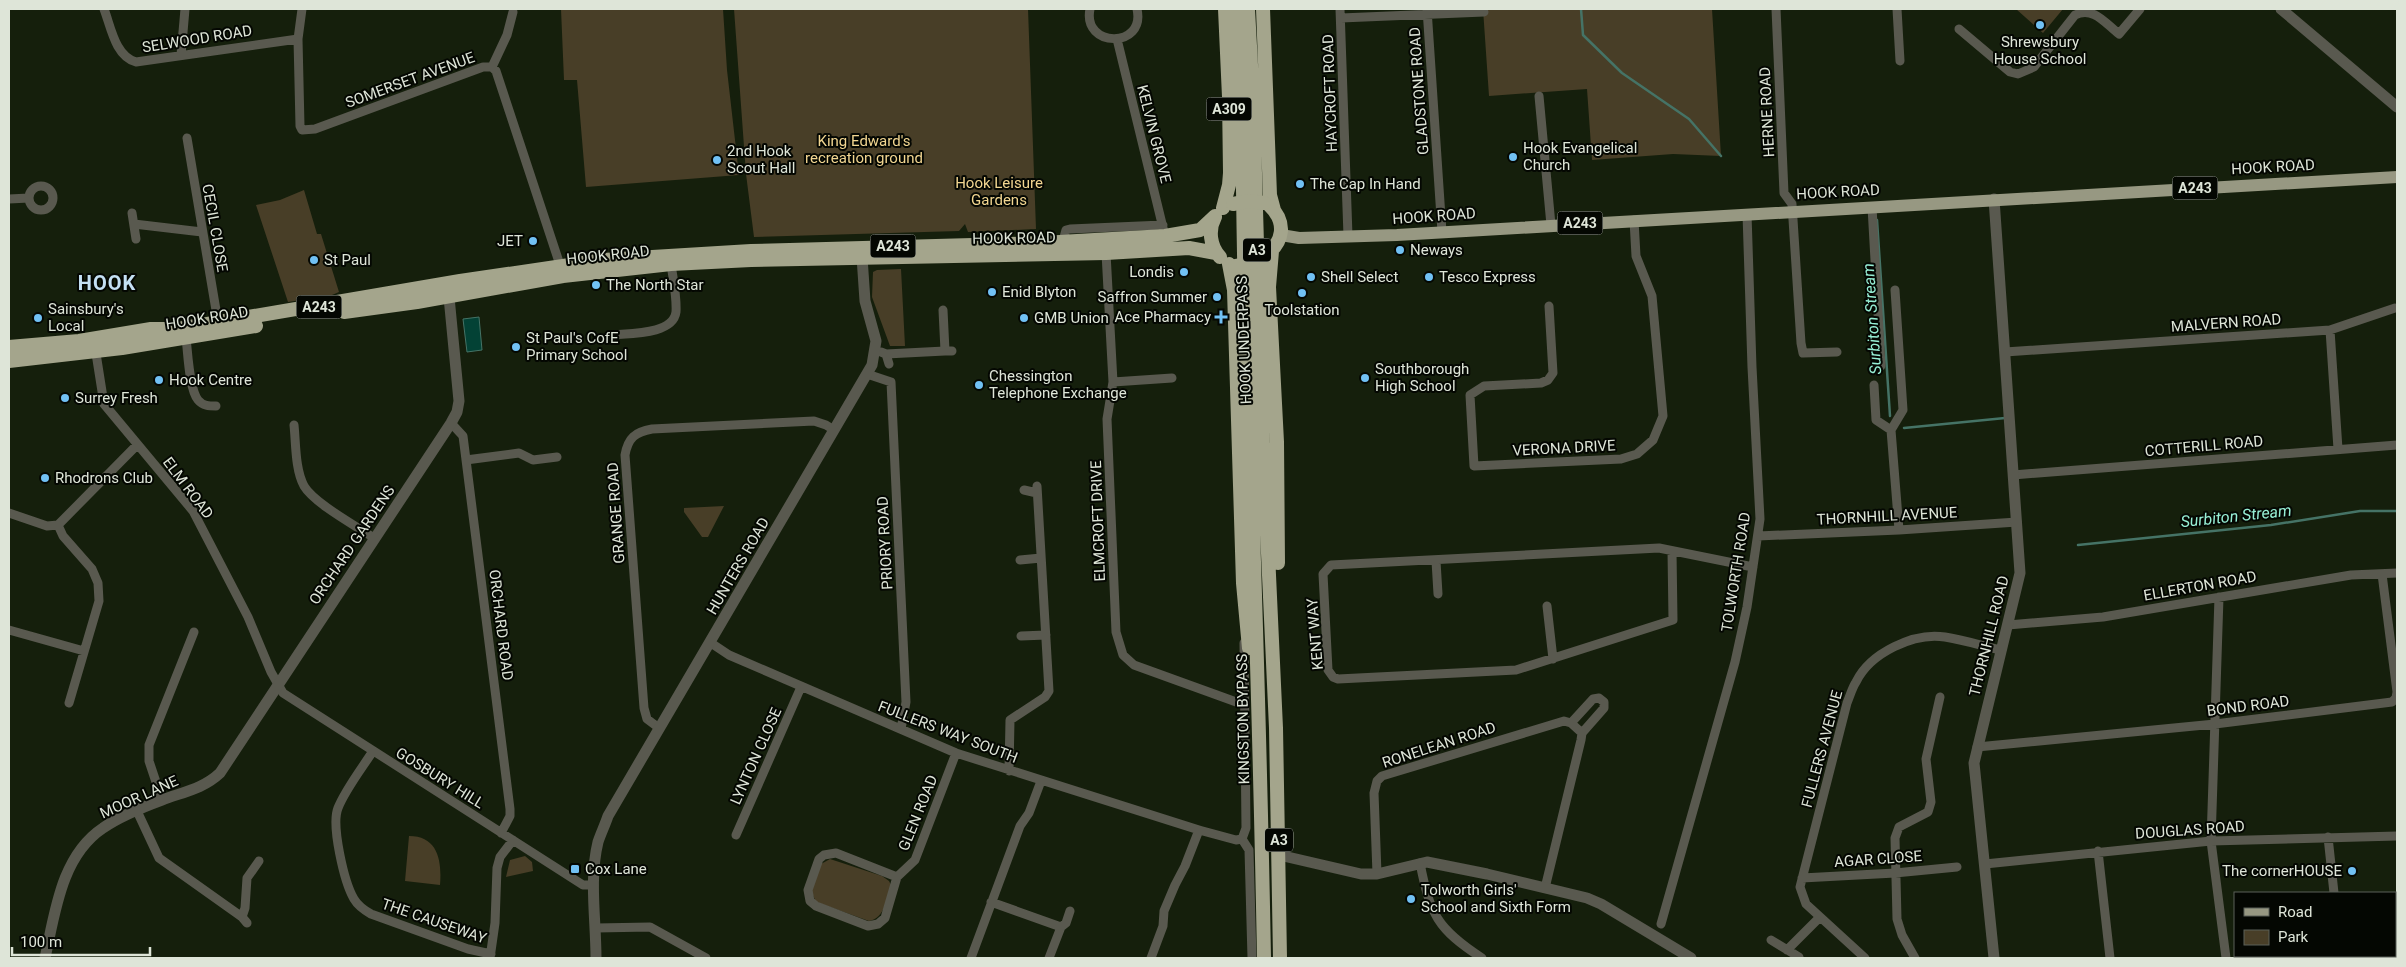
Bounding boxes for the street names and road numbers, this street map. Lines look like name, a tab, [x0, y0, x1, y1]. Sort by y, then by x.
street label: SELWOOD ROAD	[141, 21, 253, 57]
street label: GLADSTONE ROAD	[1406, 27, 1432, 155]
street label: HAYCROFT ROAD	[1319, 34, 1341, 152]
street label: SOMERSET AVENUE	[343, 48, 478, 112]
street label: HERNE ROAD	[1756, 66, 1778, 158]
street label: KELVIN GROVE	[1133, 83, 1175, 185]
road number: A309	[1206, 98, 1252, 120]
street label: HOOK ROAD	[2231, 156, 2315, 178]
road number: A243	[2172, 177, 2218, 200]
street label: HOOK ROAD	[1796, 181, 1880, 203]
street label: CECIL CLOSE	[198, 183, 232, 274]
street label: HOOK ROAD	[1392, 204, 1476, 228]
road number: A243	[1558, 212, 1602, 234]
street label: HOOK ROAD	[972, 228, 1056, 248]
road number: A243	[870, 235, 916, 258]
road number: A3	[1243, 238, 1271, 262]
street label: HOOK ROAD	[566, 242, 650, 268]
street label: HOOK UNDERPASS	[1233, 275, 1255, 405]
road number: A243	[296, 296, 342, 318]
street label: HOOK ROAD	[164, 303, 250, 333]
street label: MALVERN ROAD	[2170, 310, 2282, 336]
street label: COTTERILL ROAD	[2144, 432, 2264, 460]
street label: VERONA DRIVE	[1512, 436, 1616, 460]
street label: ELM ROAD	[159, 454, 217, 522]
street label: ELMCROFT DRIVE	[1087, 460, 1109, 582]
street label: GRANGE ROAD	[603, 462, 629, 564]
street label: ORCHARD GARDENS	[305, 482, 399, 608]
street label: PRIORY ROAD	[874, 496, 896, 590]
street label: THORNHILL AVENUE	[1816, 503, 1958, 529]
street label: TOLWORTH ROAD	[1718, 511, 1754, 633]
street label: HUNTERS ROAD	[703, 514, 773, 618]
street label: ELLERTON ROAD	[2142, 567, 2258, 605]
street label: ORCHARD ROAD	[485, 568, 517, 682]
street label: THORNHILL ROAD	[1965, 574, 2013, 698]
street label: KENT WAY	[1303, 597, 1327, 671]
street label: KINGSTON BYPASS	[1233, 653, 1253, 785]
street label: FULLERS AVENUE	[1798, 688, 1846, 810]
street label: BOND ROAD	[2206, 692, 2290, 720]
street label: FULLERS WAY SOUTH	[876, 697, 1020, 767]
street label: LYNTON CLOSE	[727, 704, 786, 807]
street label: RONELEAN ROAD	[1380, 718, 1498, 772]
street label: GOSBURY HILL	[392, 744, 488, 812]
street label: MOOR LANE	[97, 772, 181, 822]
street label: GLEN ROAD	[895, 772, 941, 854]
street label: DOUGLAS ROAD	[2135, 817, 2245, 843]
road number: A3	[1265, 828, 1293, 852]
street label: AGAR CLOSE	[1834, 847, 1923, 871]
street label: THE CAUSEWAY	[379, 895, 489, 947]

